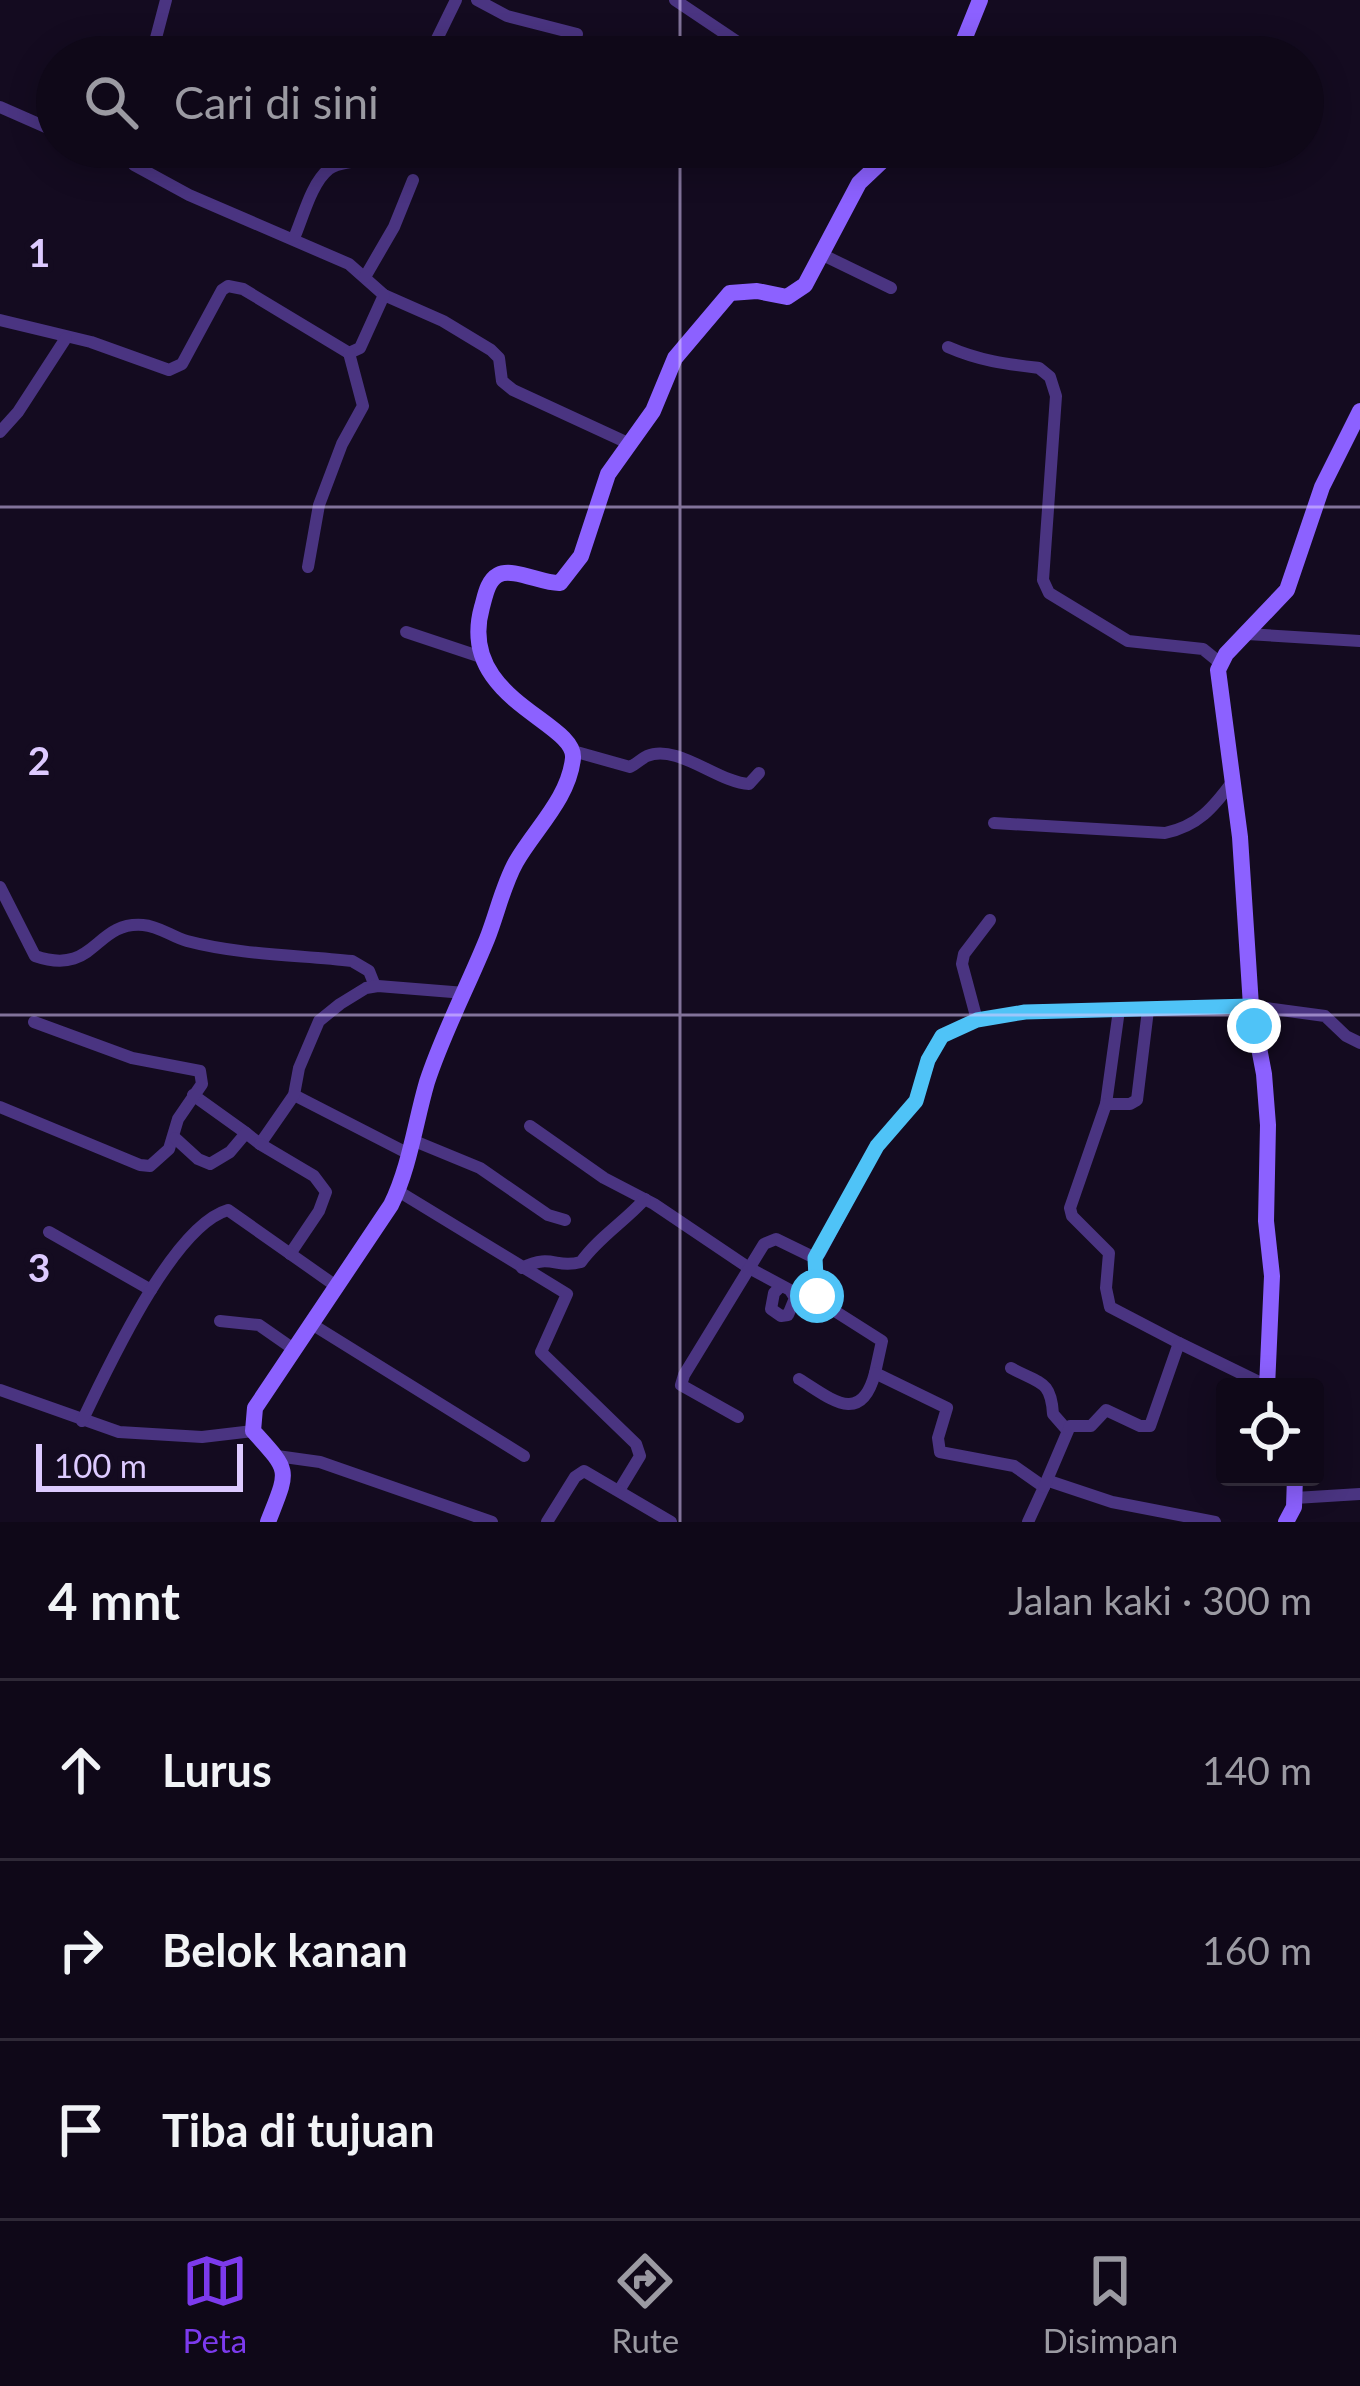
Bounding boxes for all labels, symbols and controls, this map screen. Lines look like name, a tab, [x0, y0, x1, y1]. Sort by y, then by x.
search box	[36, 36, 1324, 168]
icon: search	[78, 69, 144, 135]
text: Cari di sini	[174, 75, 379, 129]
text: 1	[28, 229, 50, 275]
text: 2	[28, 737, 50, 783]
route end	[1227, 999, 1281, 1053]
text: 3	[28, 1244, 50, 1290]
route start	[790, 1269, 844, 1323]
map controls	[1216, 1378, 1324, 1486]
button: locate	[1216, 1378, 1324, 1486]
scale bar	[36, 1438, 243, 1491]
text: 100 m	[54, 1445, 147, 1485]
text: 4 mnt	[48, 1570, 180, 1631]
text: Jalan kaki · 300 m	[1008, 1577, 1312, 1623]
icon: ahead	[48, 1737, 114, 1803]
text: Lurus	[162, 1743, 272, 1797]
text: 140 m	[1202, 1747, 1312, 1793]
icon: right	[48, 1917, 114, 1983]
text: Belok kanan	[162, 1923, 408, 1977]
text: 160 m	[1202, 1927, 1312, 1973]
icon: arrive	[48, 2097, 114, 2163]
text: Tiba di tujuan	[162, 2103, 435, 2157]
tab: Peta	[182, 2248, 248, 2360]
tab: Rute	[612, 2248, 679, 2360]
tab: Disimpan	[1043, 2248, 1178, 2360]

